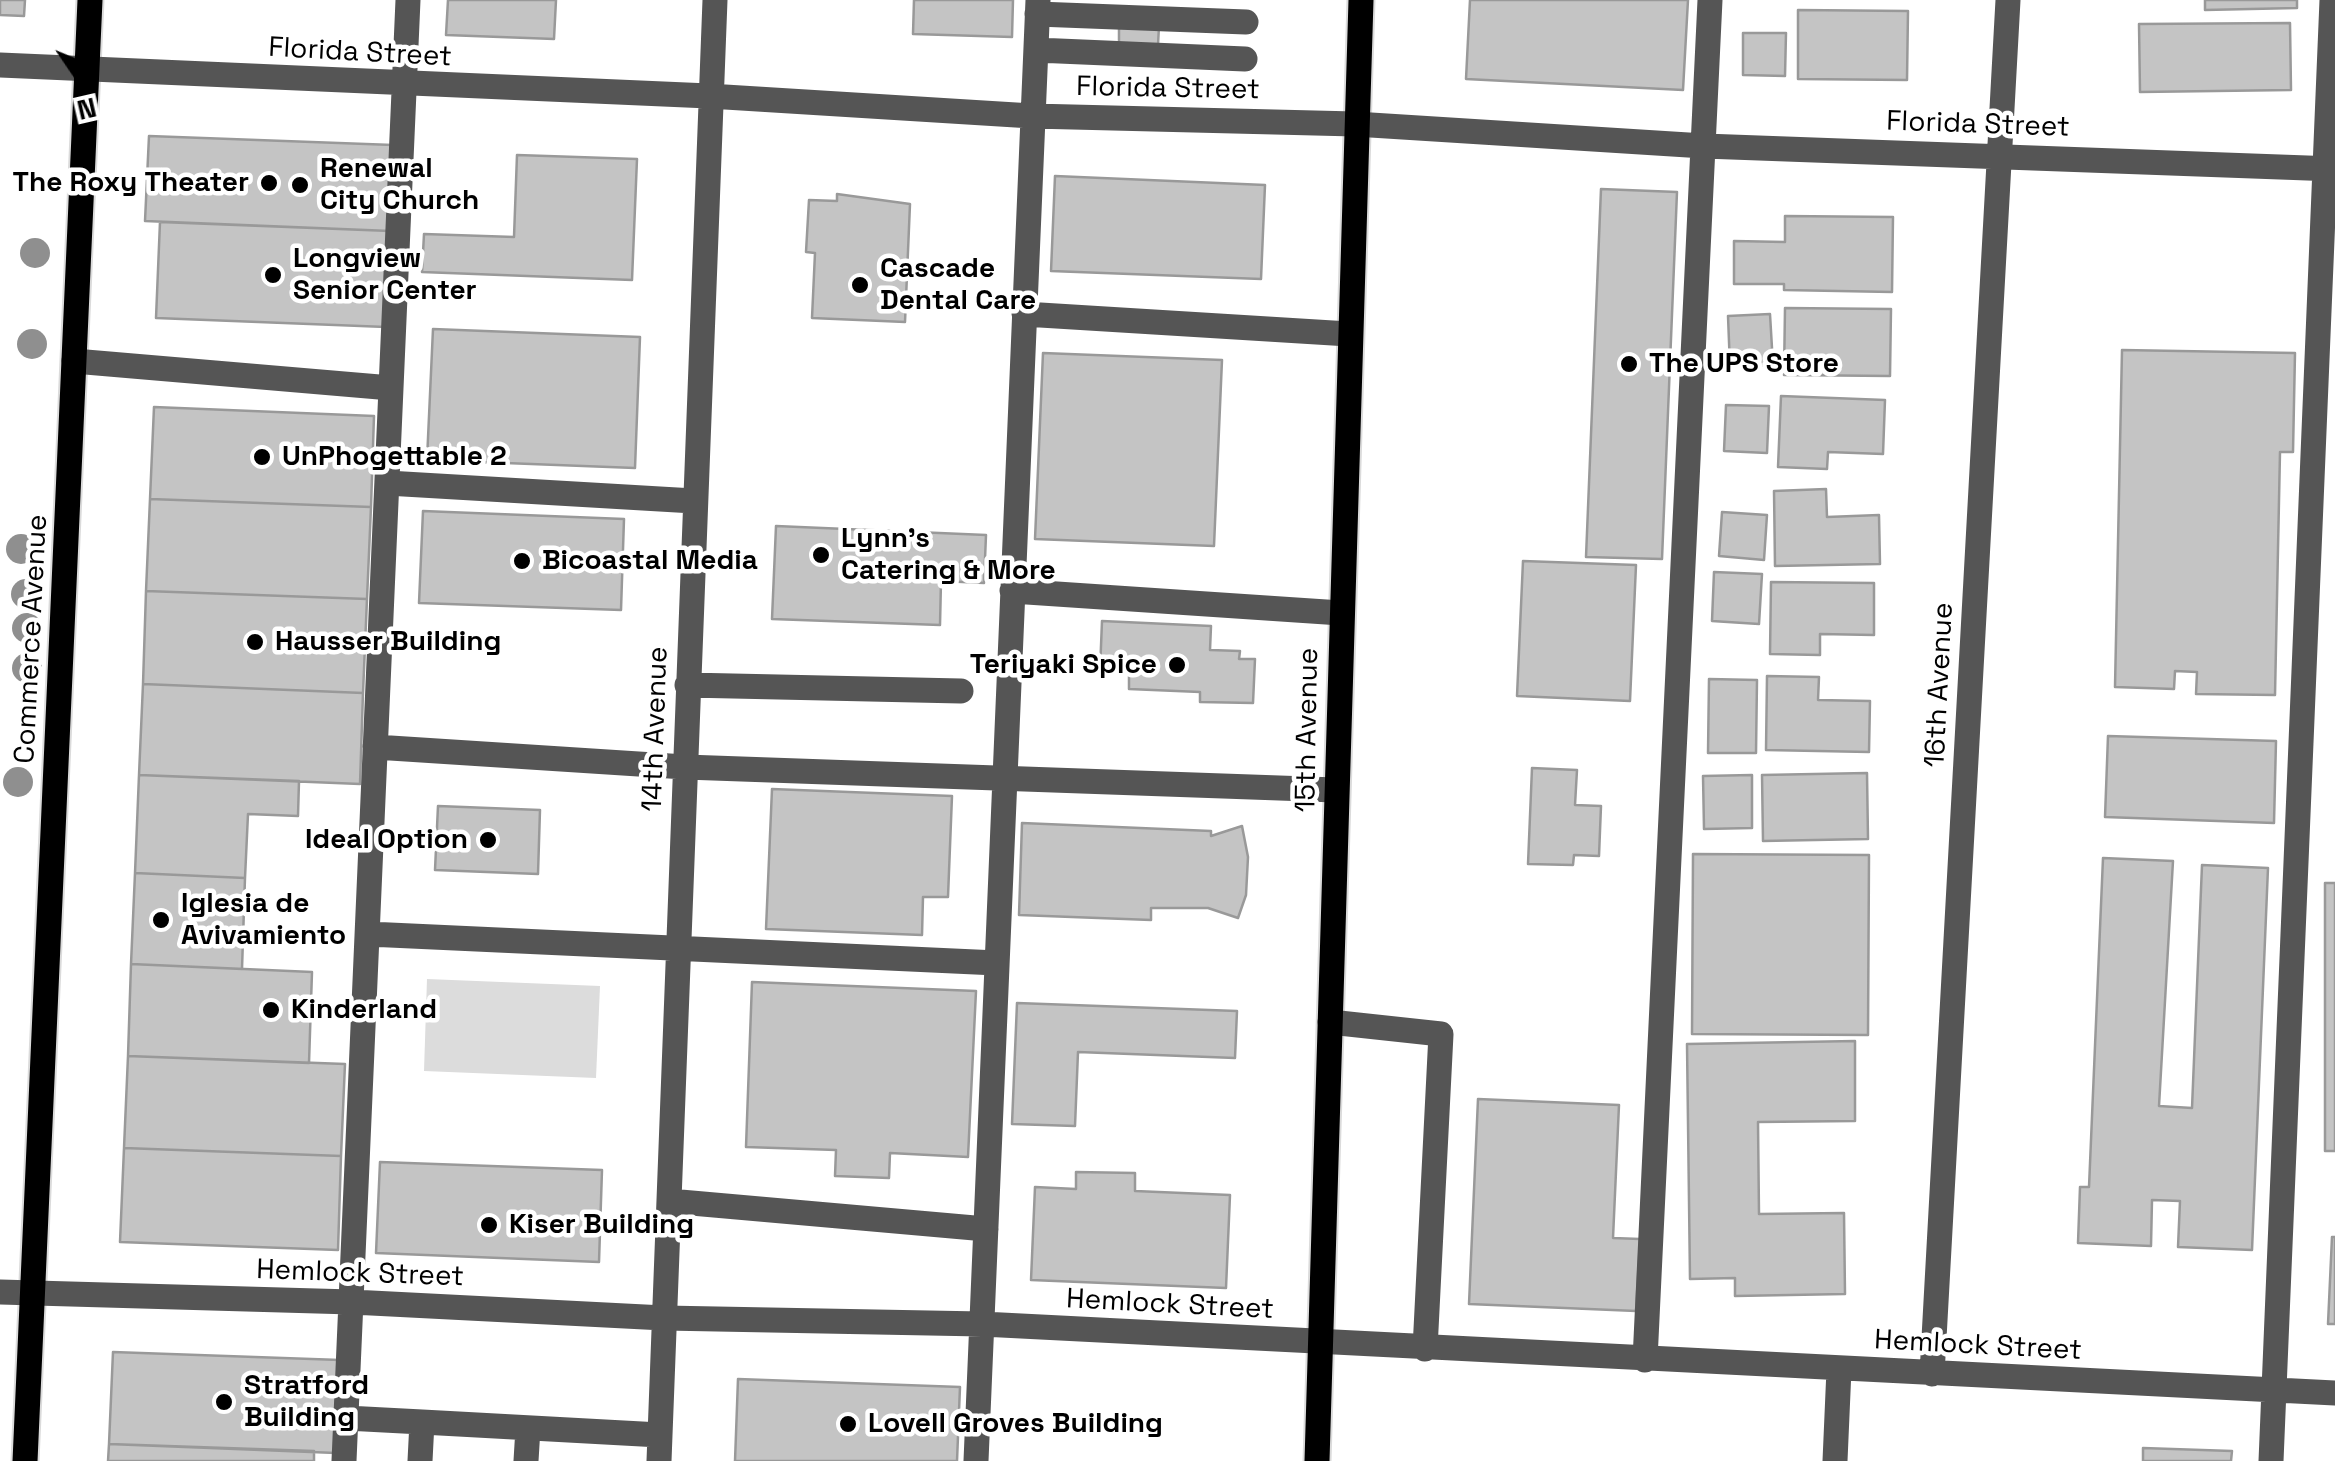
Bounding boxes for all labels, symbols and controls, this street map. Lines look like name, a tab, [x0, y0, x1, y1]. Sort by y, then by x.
north arrow	[30, 30, 130, 130]
street label: Florida Street	[267, 31, 453, 75]
street label: Florida Street	[1076, 71, 1260, 107]
text: N	[74, 90, 100, 129]
street label: Florida Street	[1886, 105, 2070, 145]
place label: Renewal City Church	[320, 152, 479, 218]
place label: The Roxy Theater	[13, 166, 249, 200]
marker: The Roxy Theater	[258, 172, 280, 194]
marker: Renewal City Church	[289, 174, 311, 196]
place label: Longview Senior Center	[293, 242, 477, 308]
place label: Cascade Dental Care	[880, 252, 1036, 318]
marker: Longview Senior Center	[262, 264, 284, 286]
marker: Cascade Dental Care	[849, 274, 871, 296]
place label: The UPS Store	[1649, 347, 1839, 381]
marker: The UPS Store	[1618, 353, 1640, 375]
place label: UnPhogettable 2	[282, 440, 507, 474]
marker: UnPhogettable 2	[251, 446, 273, 468]
street label: Commerce Avenue	[9, 514, 55, 764]
place label: Lynn's Catering & More	[841, 522, 1056, 588]
place label: Bicoastal Media	[542, 544, 758, 578]
marker: Lynn's Catering & More	[810, 544, 832, 566]
marker: Bicoastal Media	[511, 550, 533, 572]
street label: 16th Avenue	[1919, 602, 1961, 768]
place label: Hausser Building	[275, 625, 501, 659]
marker: Hausser Building	[244, 631, 266, 653]
street label: 14th Avenue	[636, 646, 676, 812]
street label: 15th Avenue	[1290, 647, 1326, 813]
place label: Teriyaki Spice	[970, 648, 1157, 682]
marker: Teriyaki Spice	[1166, 654, 1188, 676]
place label: Ideal Option	[305, 823, 468, 857]
marker: Ideal Option	[477, 829, 499, 851]
place label: Iglesia de Avivamiento	[181, 887, 346, 953]
marker: Iglesia de Avivamiento	[150, 909, 172, 931]
place label: Kinderland	[291, 993, 437, 1027]
marker: Kinderland	[260, 999, 282, 1021]
place label: Kiser Building	[509, 1208, 694, 1242]
marker: Kiser Building	[478, 1214, 500, 1236]
street label: Hemlock Street	[256, 1254, 464, 1294]
street label: Hemlock Street	[1065, 1283, 1275, 1327]
street label: Hemlock Street	[1873, 1324, 2083, 1368]
place label: Stratford Building	[244, 1369, 369, 1435]
marker: Stratford Building	[213, 1391, 235, 1413]
place label: Lovell Groves Building	[868, 1407, 1163, 1441]
marker: Lovell Groves Building	[837, 1413, 859, 1435]

